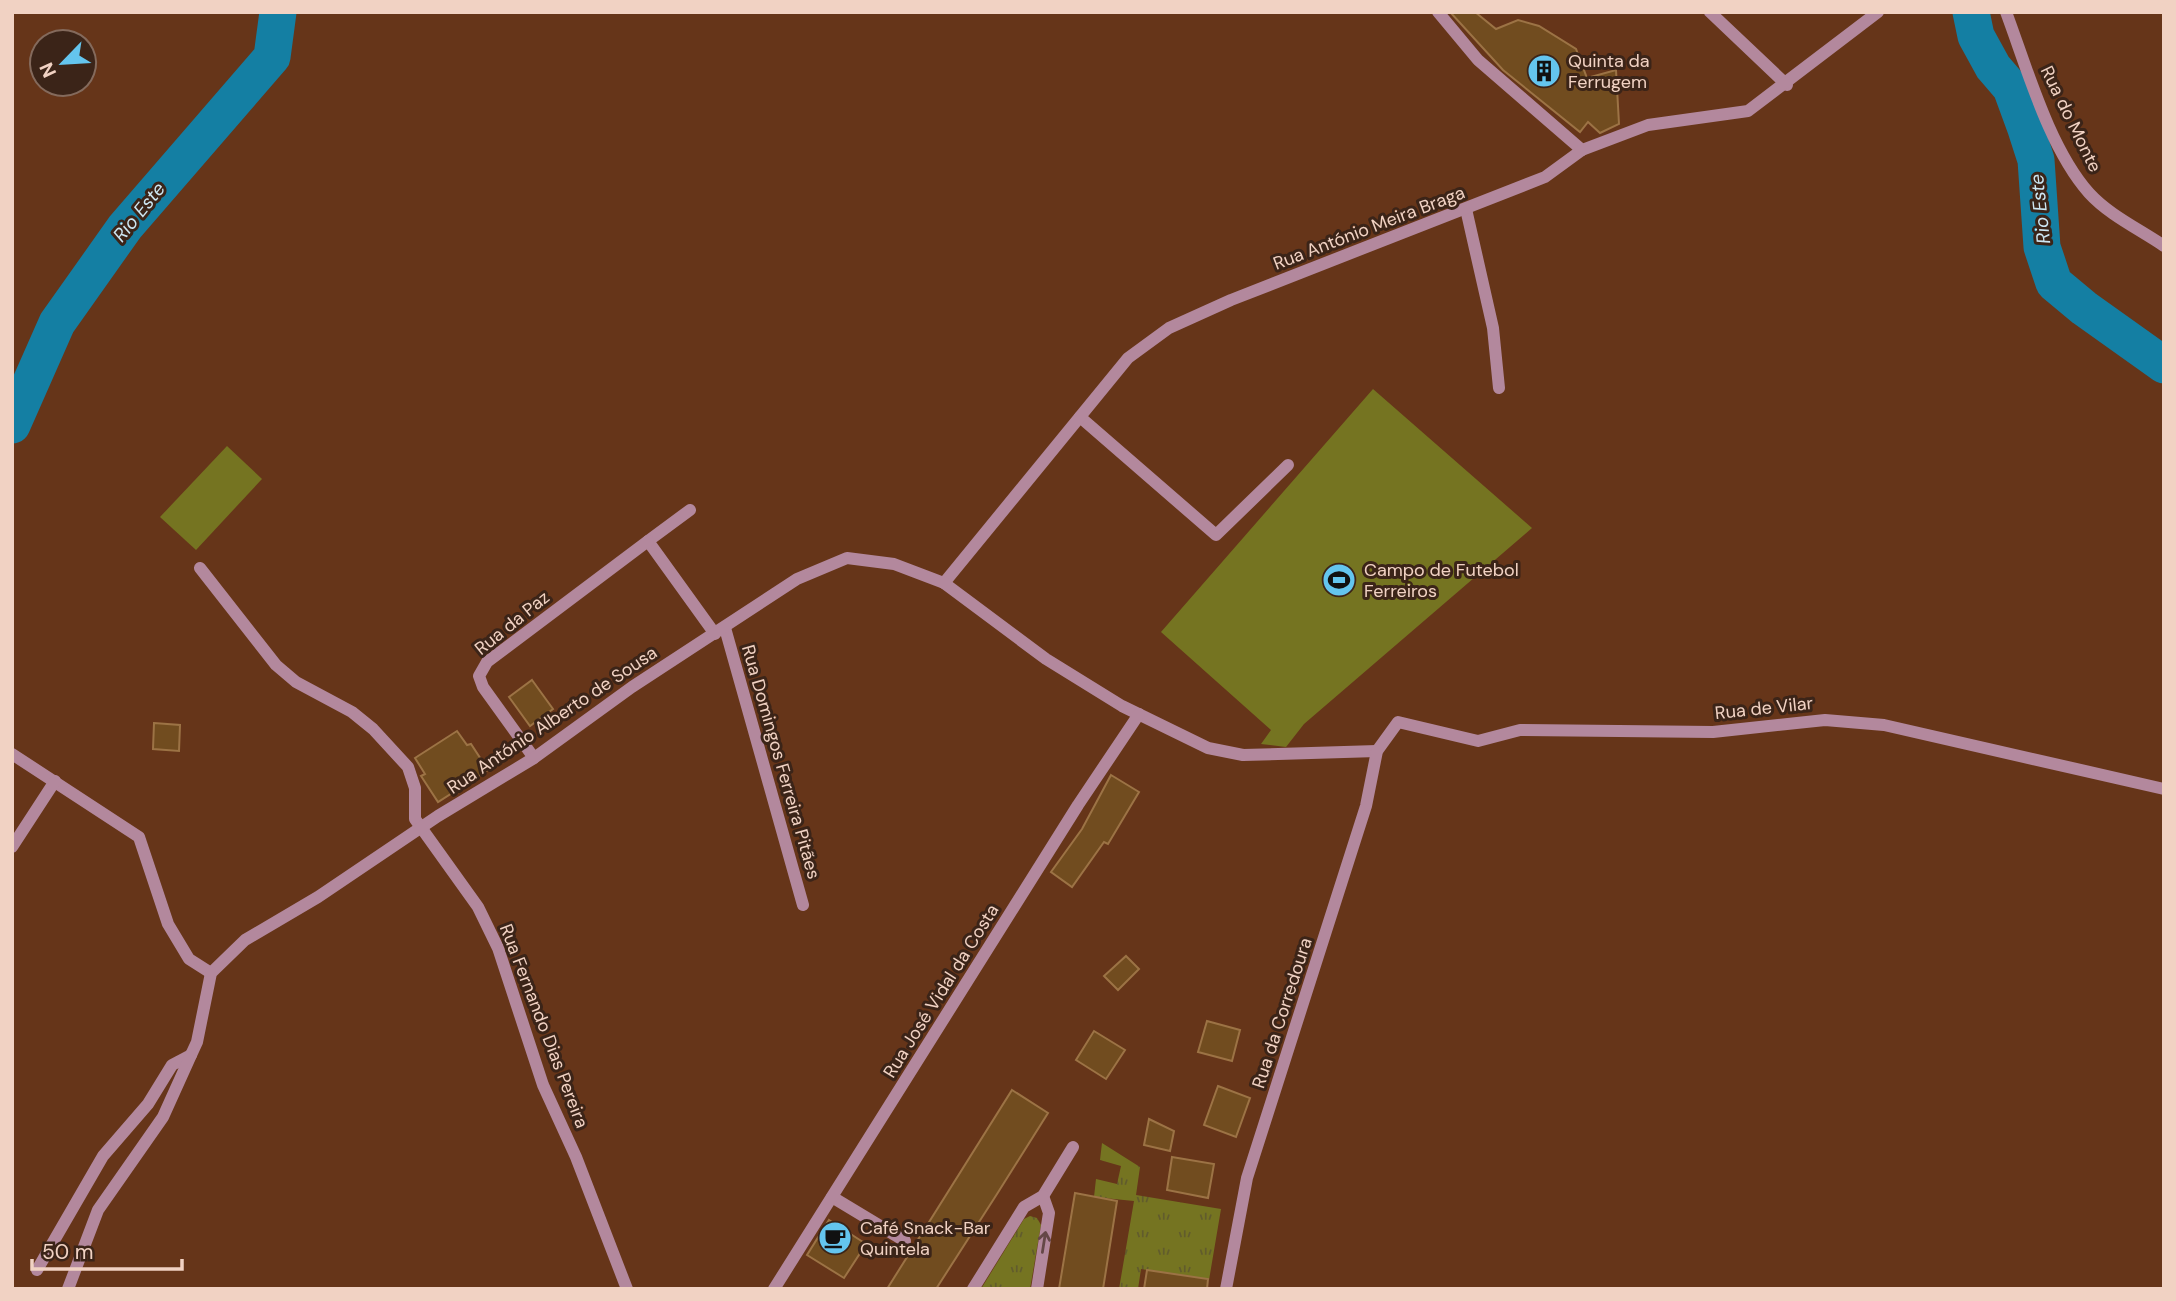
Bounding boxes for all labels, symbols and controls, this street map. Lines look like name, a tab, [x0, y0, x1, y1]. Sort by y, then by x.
north arrow	[28, 28, 98, 98]
place label: Quinta da Ferrugem	[1568, 49, 1650, 94]
building icon: Quinta da Ferrugem	[1525, 52, 1563, 90]
text: N	[34, 58, 62, 82]
street label: Rua do Monte	[2035, 62, 2107, 176]
water label: Rio Este	[2024, 173, 2056, 245]
water label: Rio Este	[107, 177, 171, 247]
street label: Rua António Meira Braga	[1270, 180, 1468, 276]
place label: Campo de Futebol Ferreiros	[1364, 558, 1519, 603]
sports icon: Campo de Futebol Ferreiros	[1320, 561, 1358, 599]
street label: Rua da Paz	[470, 586, 554, 660]
street label: Rua António Alberto de Sousa	[442, 641, 662, 799]
street label: Rua Domingos Ferreira Pitães	[736, 642, 826, 882]
street label: Rua de Vilar	[1714, 691, 1815, 725]
street label: Rua José Vidal da Costa	[878, 900, 1004, 1082]
street label: Rua Fernando Dias Pereira	[494, 921, 594, 1131]
street label: Rua da Corredoura	[1246, 935, 1318, 1091]
place label: Café Snack-Bar Quintela	[860, 1216, 991, 1261]
cafe icon: Café Snack-Bar Quintela	[816, 1219, 854, 1257]
scale bar	[32, 1228, 182, 1272]
one-way arrow	[1038, 1231, 1051, 1254]
text: 50 m	[42, 1238, 93, 1266]

